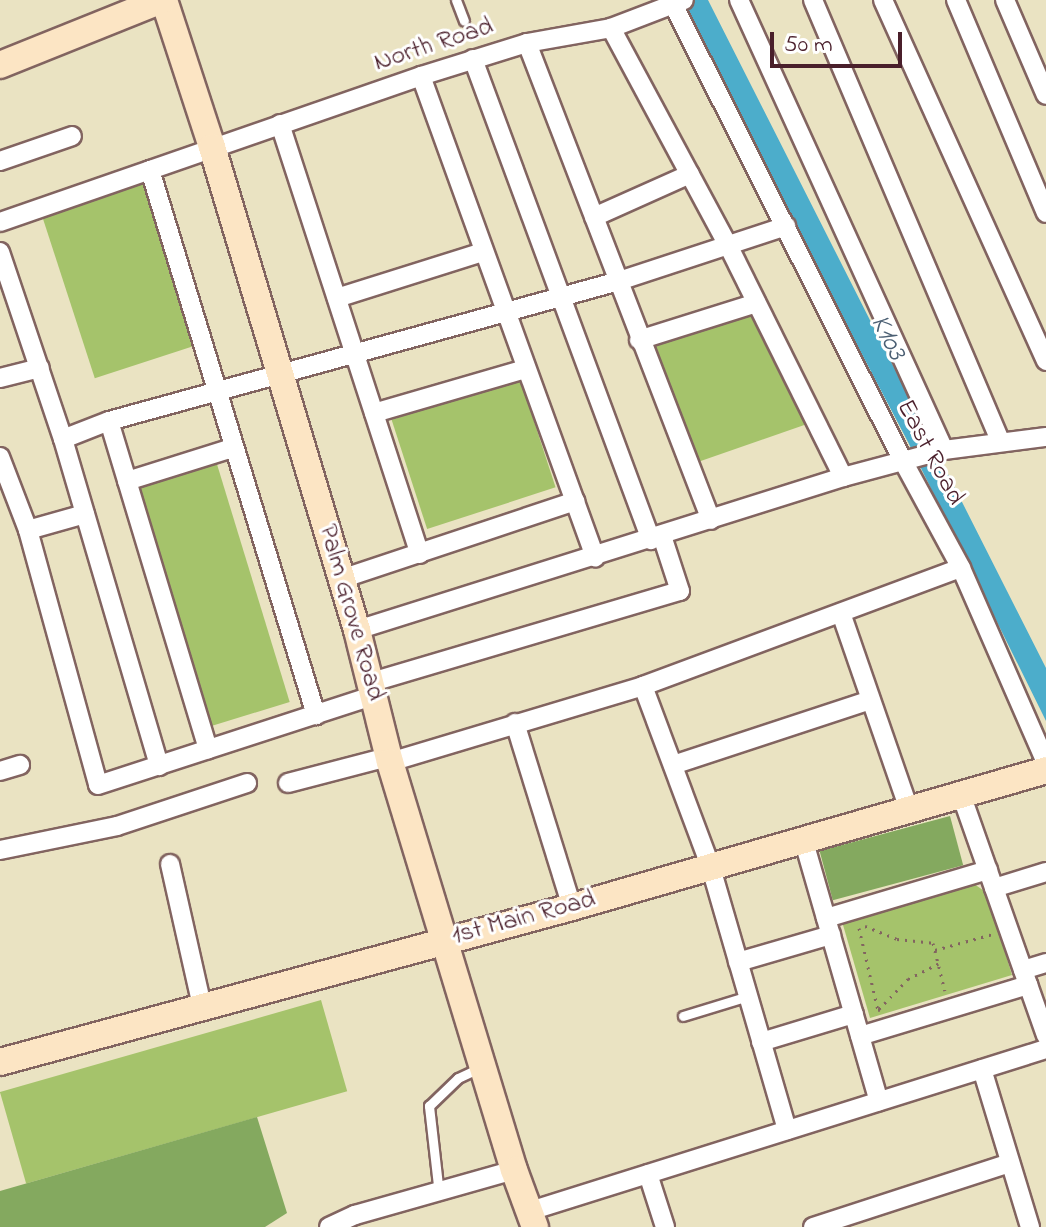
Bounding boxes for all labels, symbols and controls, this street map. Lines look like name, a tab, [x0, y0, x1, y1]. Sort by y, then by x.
street label: North Road	[371, 12, 497, 80]
scale bar	[774, 16, 906, 66]
text: 50 m	[784, 28, 833, 63]
water label: K103	[862, 310, 912, 366]
street label: East Road	[888, 395, 970, 511]
street label: Palm Grove Road	[310, 521, 390, 705]
street label: 1st Main Road	[449, 885, 599, 953]

